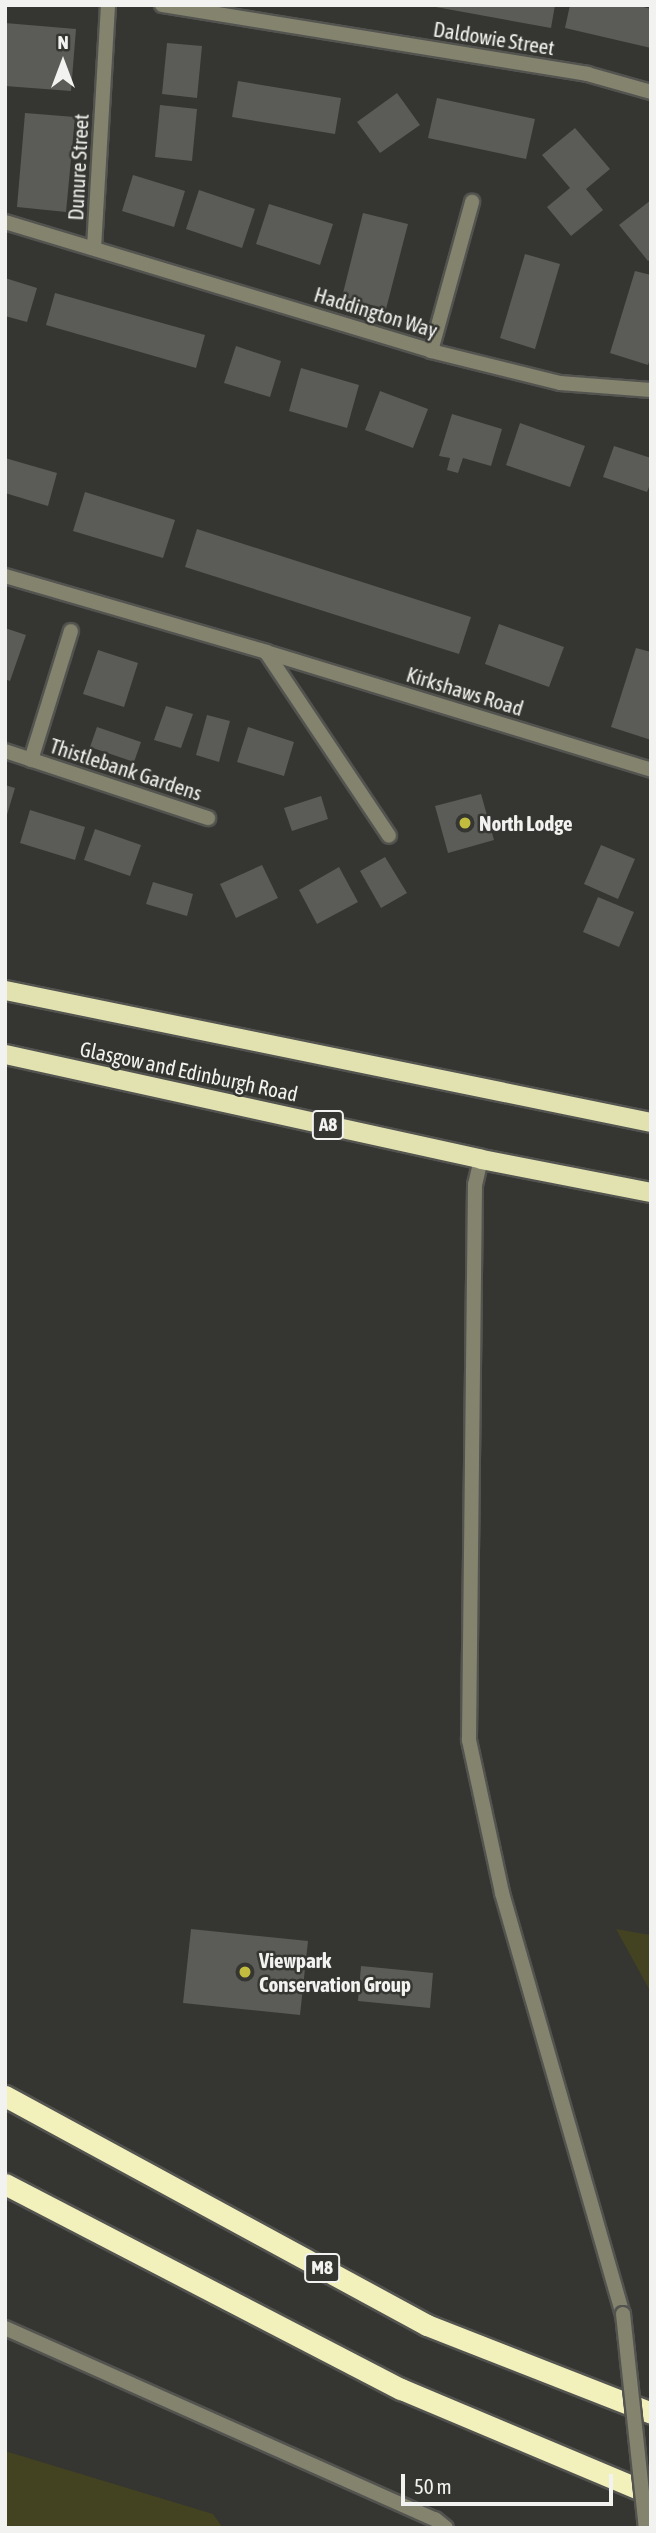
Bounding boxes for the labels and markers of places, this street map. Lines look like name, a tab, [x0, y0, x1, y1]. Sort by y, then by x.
place label: North Lodge	[479, 810, 572, 836]
marker: North Lodge	[457, 815, 473, 831]
place label: Viewpark Conservation Group	[259, 1947, 411, 1997]
marker: Viewpark Conservation Group	[237, 1964, 253, 1980]

